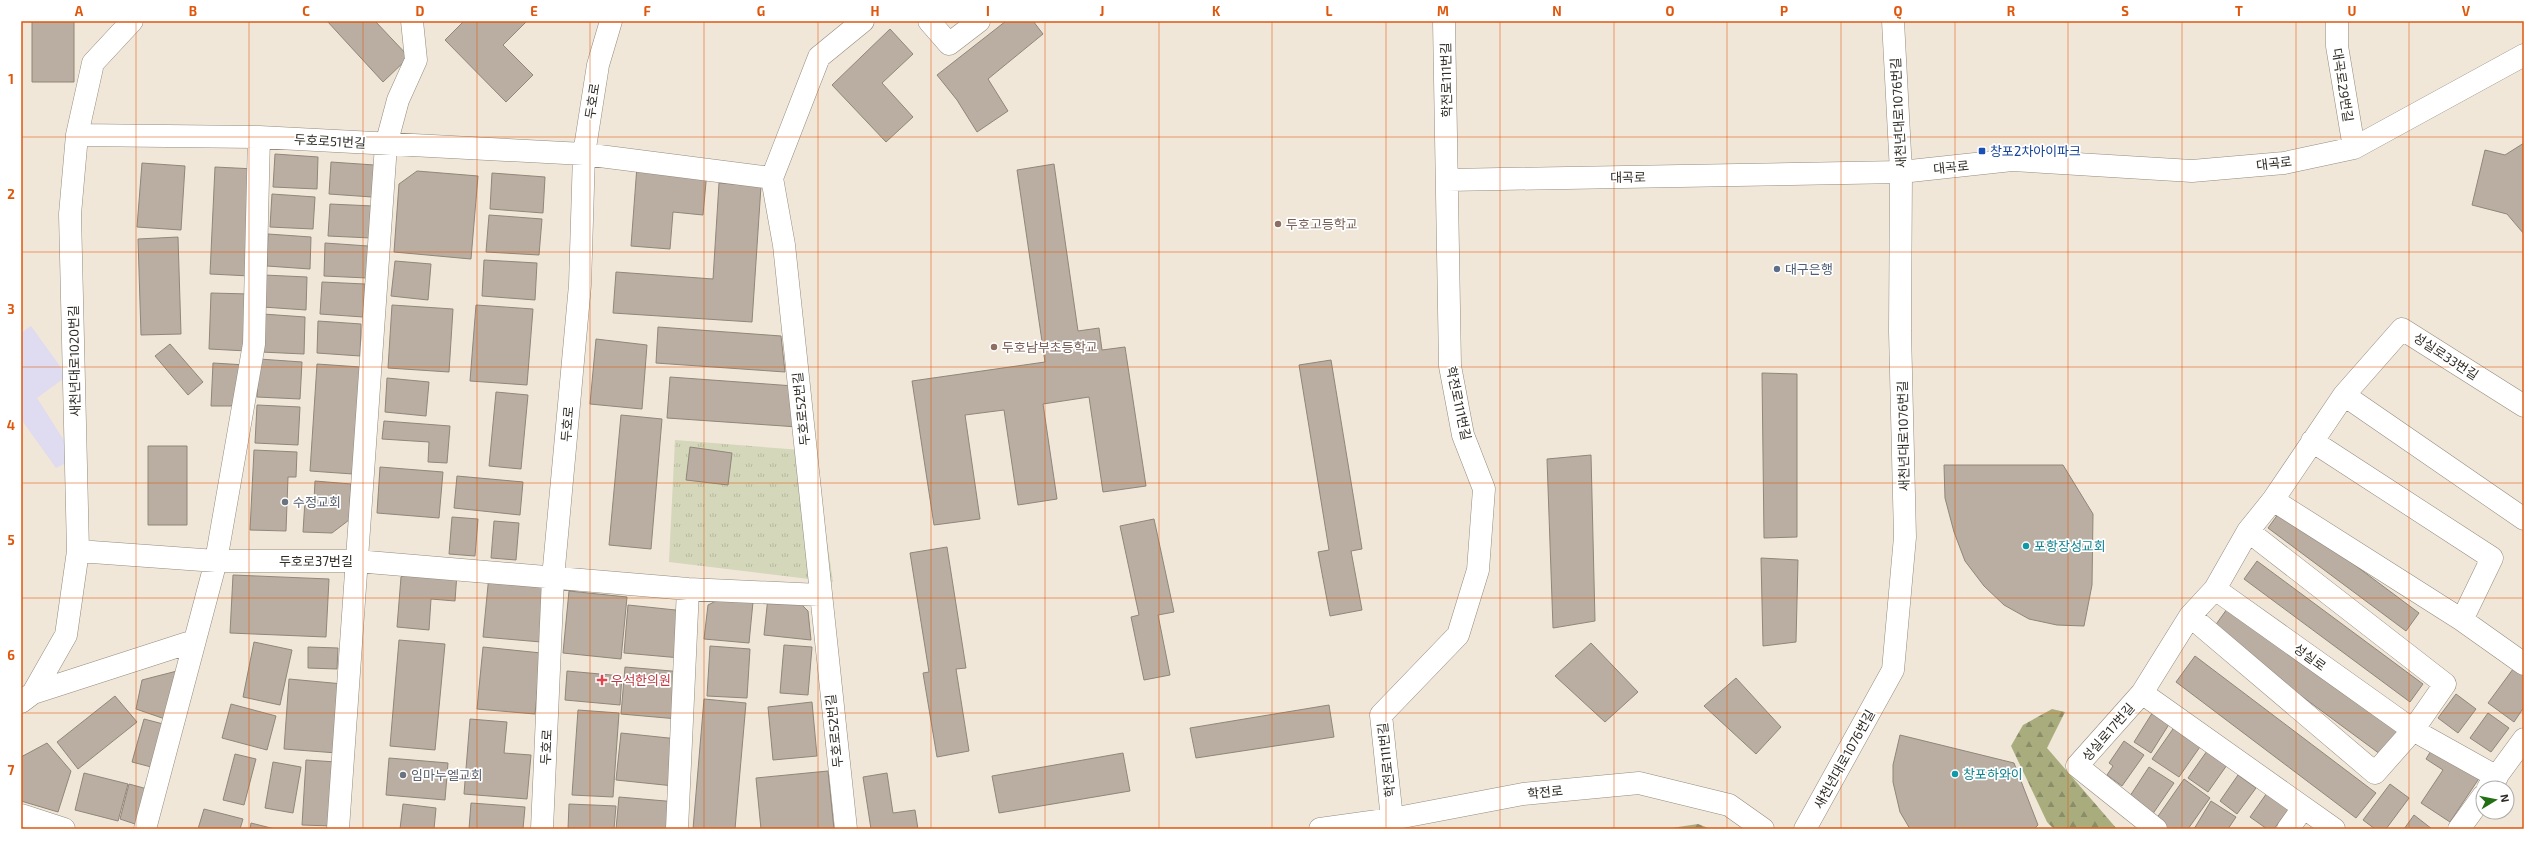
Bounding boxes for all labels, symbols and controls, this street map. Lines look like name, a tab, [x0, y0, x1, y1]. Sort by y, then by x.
text: A	[75, 3, 84, 19]
text: B	[189, 3, 197, 19]
text: C	[302, 3, 310, 19]
text: D	[416, 3, 425, 19]
text: E	[530, 3, 538, 19]
text: F	[643, 3, 651, 19]
text: G	[757, 3, 765, 19]
text: H	[871, 3, 880, 19]
text: I	[986, 3, 990, 19]
text: J	[1100, 3, 1104, 19]
text: K	[1212, 3, 1221, 19]
text: L	[1326, 3, 1333, 19]
text: M	[1437, 3, 1449, 19]
text: N	[1552, 3, 1562, 19]
text: O	[1666, 3, 1675, 19]
text: P	[1780, 3, 1788, 19]
text: Q	[1894, 3, 1903, 20]
text: R	[2007, 3, 2016, 19]
text: S	[2121, 3, 2129, 19]
text: T	[2235, 3, 2243, 19]
text: U	[2348, 3, 2357, 19]
text: V	[2462, 3, 2471, 19]
street label: 학전로111번길	[1437, 42, 1455, 118]
street label: 대곡로29번길	[2329, 47, 2357, 123]
street label: 새천년대로1076번길	[1887, 57, 1909, 169]
text: 1	[8, 71, 14, 87]
street label: 두호로	[581, 82, 603, 120]
street label: 두호로51번길	[294, 131, 366, 151]
place label: 창포2차아이파크	[1990, 143, 2081, 159]
marker: 창포2차아이파크	[1977, 146, 1987, 156]
street label: 대곡로	[2255, 153, 2293, 173]
street label: 대곡로	[1932, 157, 1970, 177]
street label: 대곡로	[1610, 169, 1646, 185]
text: 2	[7, 186, 15, 202]
place label: 두호고등학교	[1286, 216, 1358, 232]
marker: 두호고등학교	[1273, 219, 1283, 229]
place label: 대구은행	[1785, 261, 1833, 277]
marker: 대구은행	[1772, 264, 1782, 274]
text: 3	[7, 301, 15, 317]
street label: 새천년대로1020번길	[65, 305, 83, 417]
street label: 성실로33번길	[2411, 329, 2481, 383]
place label: 두호남부초등학교	[1002, 339, 1098, 355]
marker: 두호남부초등학교	[989, 342, 999, 352]
street label: 학전로111번길	[1443, 364, 1475, 442]
street label: 두호로52번길	[789, 371, 813, 447]
street label: 새천년대로1076번길	[1894, 380, 1912, 492]
street label: 두호로	[557, 405, 577, 443]
text: 4	[7, 417, 15, 433]
place label: 수정교회	[293, 494, 341, 510]
marker: 수정교회	[280, 497, 290, 507]
text: 5	[7, 532, 15, 548]
place label: 포항장성교회	[2034, 538, 2106, 554]
marker: 포항장성교회	[2021, 541, 2031, 551]
street label: 두호로37번길	[279, 553, 353, 569]
street label: 성실로	[2291, 640, 2329, 674]
text: 6	[7, 647, 15, 663]
place label: 우석한의원	[611, 672, 671, 688]
marker: 우석한의원	[596, 674, 608, 686]
street label: 두호로52번길	[822, 693, 846, 769]
street label: 성실로17번길	[2078, 700, 2138, 764]
street label: 새천년대로1076번길	[1810, 707, 1878, 811]
street label: 학전로111번길	[1374, 722, 1398, 798]
street label: 두호로	[537, 729, 555, 765]
text: 7	[8, 762, 15, 778]
place label: 창포하와이	[1963, 766, 2023, 782]
place label: 임마누엘교회	[411, 767, 483, 783]
marker: 창포하와이	[1950, 769, 1960, 779]
marker: 임마누엘교회	[398, 770, 408, 780]
north arrow	[2475, 780, 2515, 820]
street label: 학전로	[1526, 782, 1564, 802]
text: N	[2498, 793, 2512, 803]

